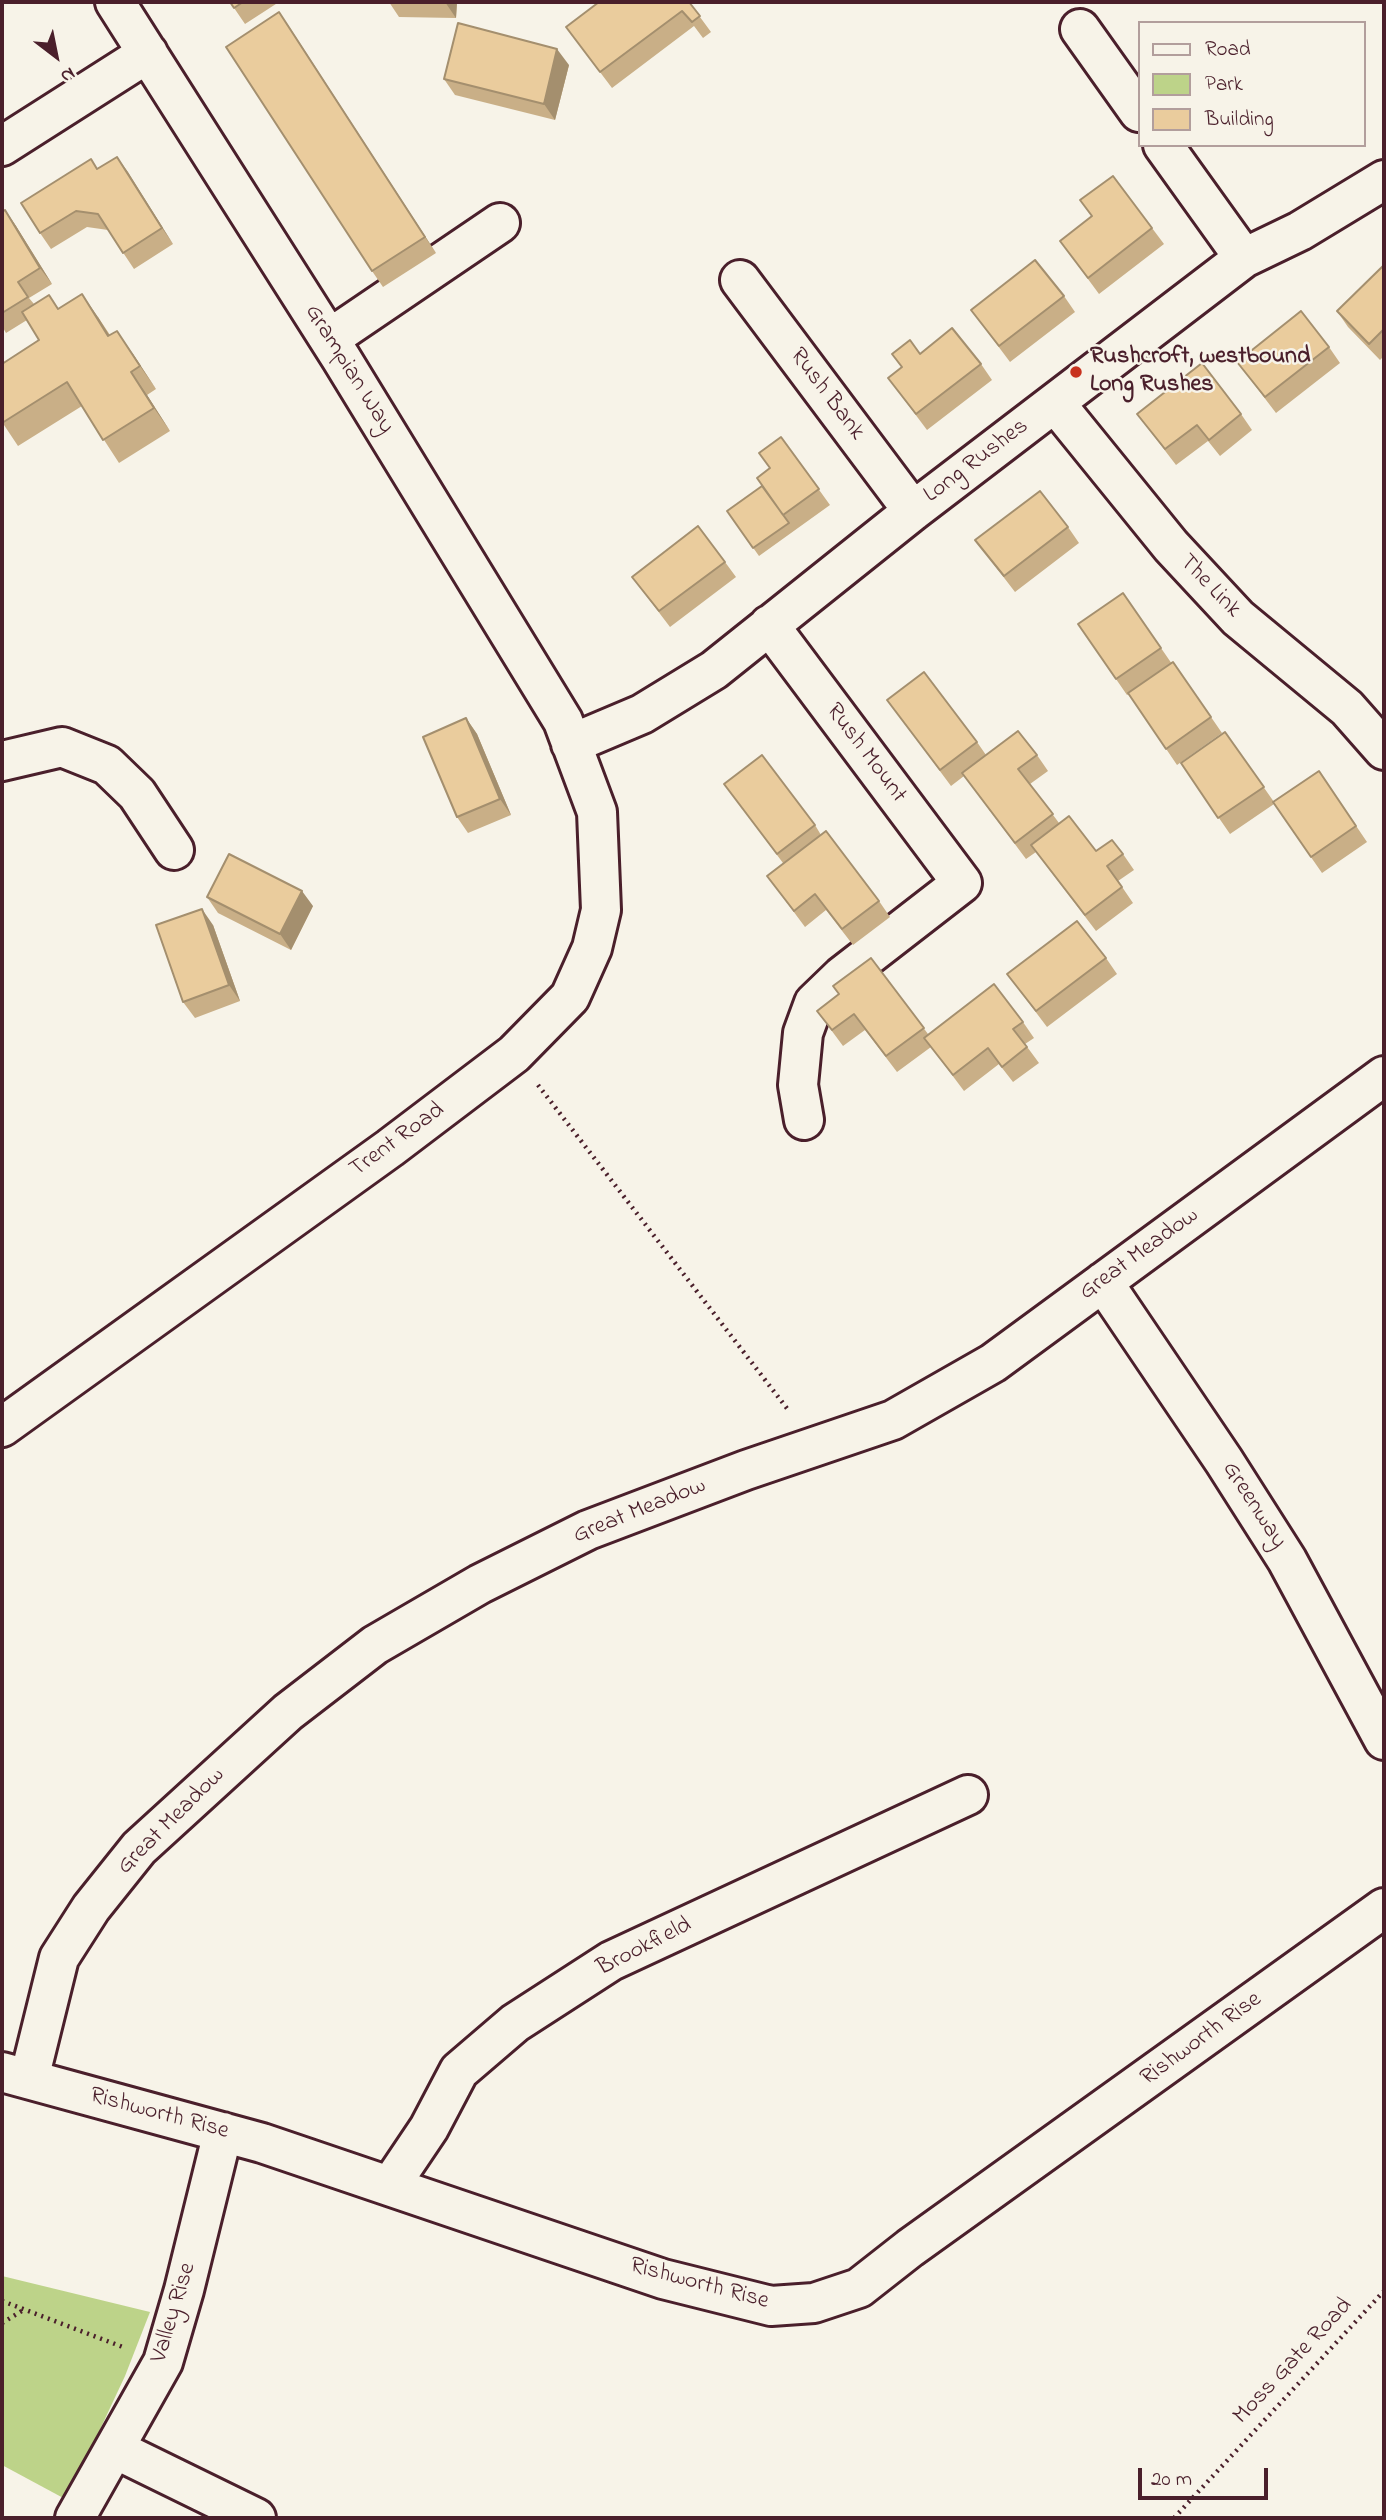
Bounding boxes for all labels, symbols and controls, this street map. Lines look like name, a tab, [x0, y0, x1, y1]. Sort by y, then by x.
north arrow	[21, 21, 91, 91]
legend	[1138, 21, 1365, 147]
text: Road	[1205, 35, 1251, 65]
text: N	[55, 59, 80, 89]
text: Park	[1205, 70, 1243, 100]
text: Building	[1205, 105, 1274, 135]
street label: Grampian Way	[297, 300, 399, 440]
street label: Rush Bank	[782, 343, 870, 447]
place label: Rushcroft, westbound Long Rushes	[1090, 344, 1310, 400]
marker: Rushcroft, westbound Long Rushes	[1068, 364, 1084, 380]
street label: Long Rushes	[919, 413, 1035, 511]
street label: The Link	[1172, 549, 1246, 625]
street label: Rush Mount	[818, 699, 912, 809]
street label: Trent Road	[345, 1097, 451, 1185]
street label: Great Meadow	[1075, 1202, 1205, 1308]
street label: Greenway	[1214, 1457, 1292, 1555]
street label: Great Meadow	[570, 1472, 710, 1552]
street label: Great Meadow	[112, 1762, 232, 1882]
street label: Brookfield	[593, 1912, 697, 1984]
street label: Rishworth Rise	[1136, 1986, 1268, 2094]
street label: Rishworth Rise	[86, 2083, 232, 2147]
street label: Rishworth Rise	[626, 2253, 772, 2317]
street label: Valley Rise	[146, 2260, 204, 2366]
street label: Moss Gate Road	[1228, 2293, 1360, 2431]
scale bar	[1141, 2454, 1270, 2498]
text: 20 m	[1151, 2465, 1192, 2495]

